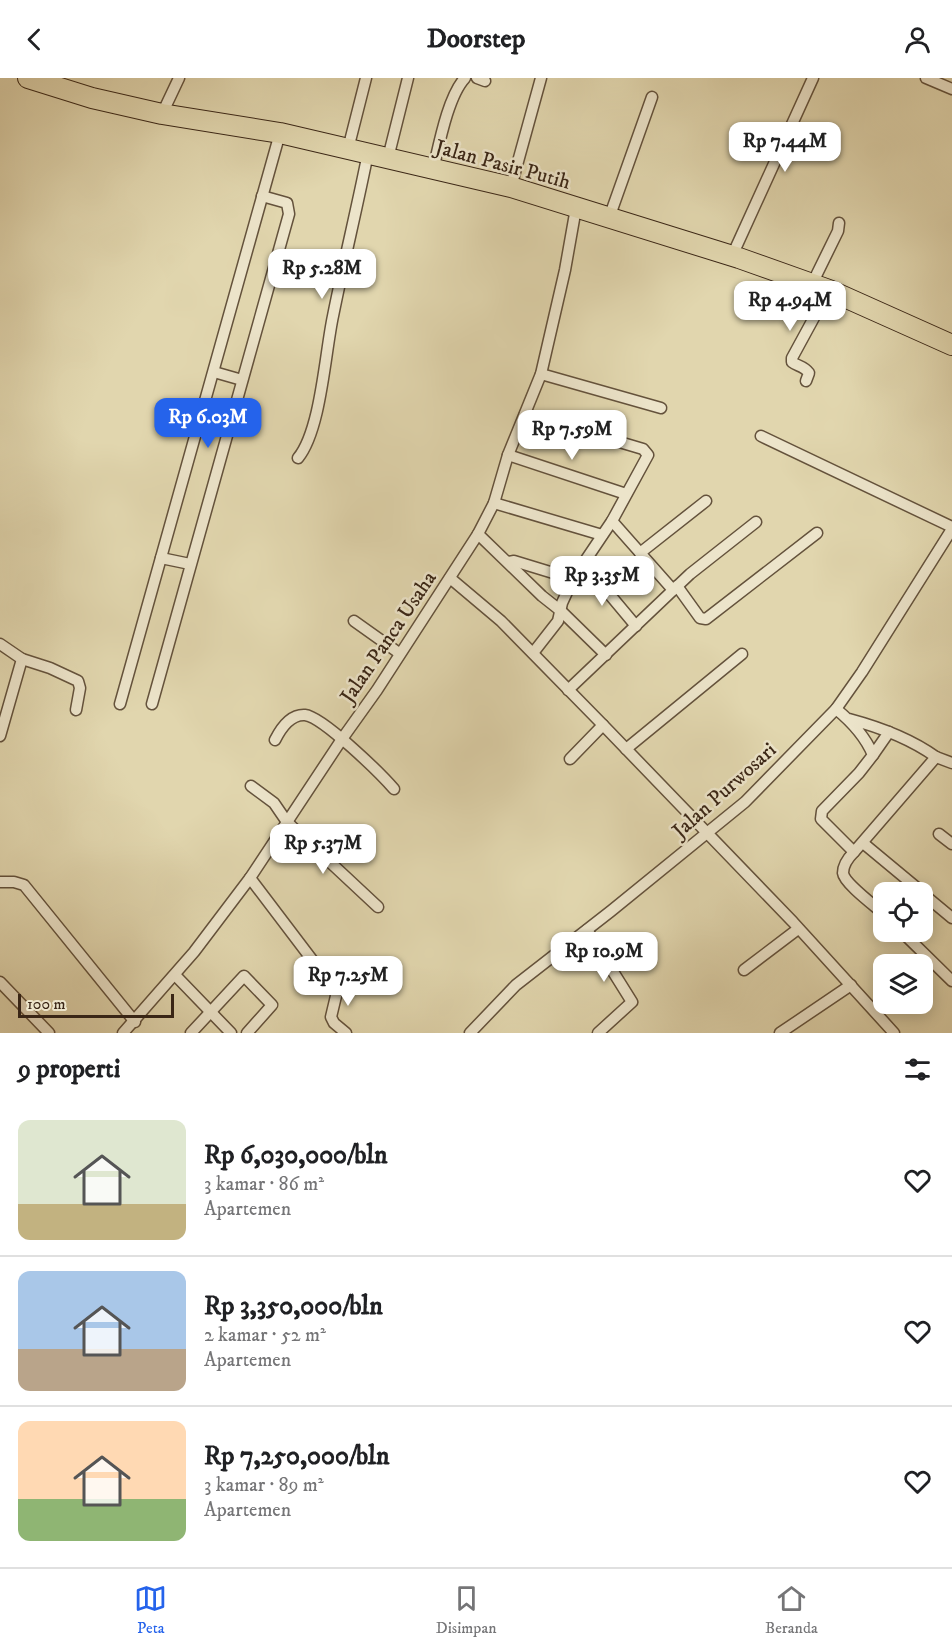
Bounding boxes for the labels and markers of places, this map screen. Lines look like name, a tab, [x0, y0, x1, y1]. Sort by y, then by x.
pin: Rp 7.44M	[723, 122, 847, 173]
pin: Rp 5.28M	[260, 249, 384, 300]
pin: Rp 4.94M	[728, 281, 852, 332]
pin: Rp 6.03M	[146, 398, 270, 449]
pin: Rp 7.59M	[510, 410, 634, 461]
pin: Rp 3.35M	[540, 556, 664, 607]
pin: Rp 5.37M	[261, 824, 385, 875]
pin: Rp 10.9M	[542, 932, 666, 983]
pin: Rp 7.25M	[286, 956, 410, 1007]

